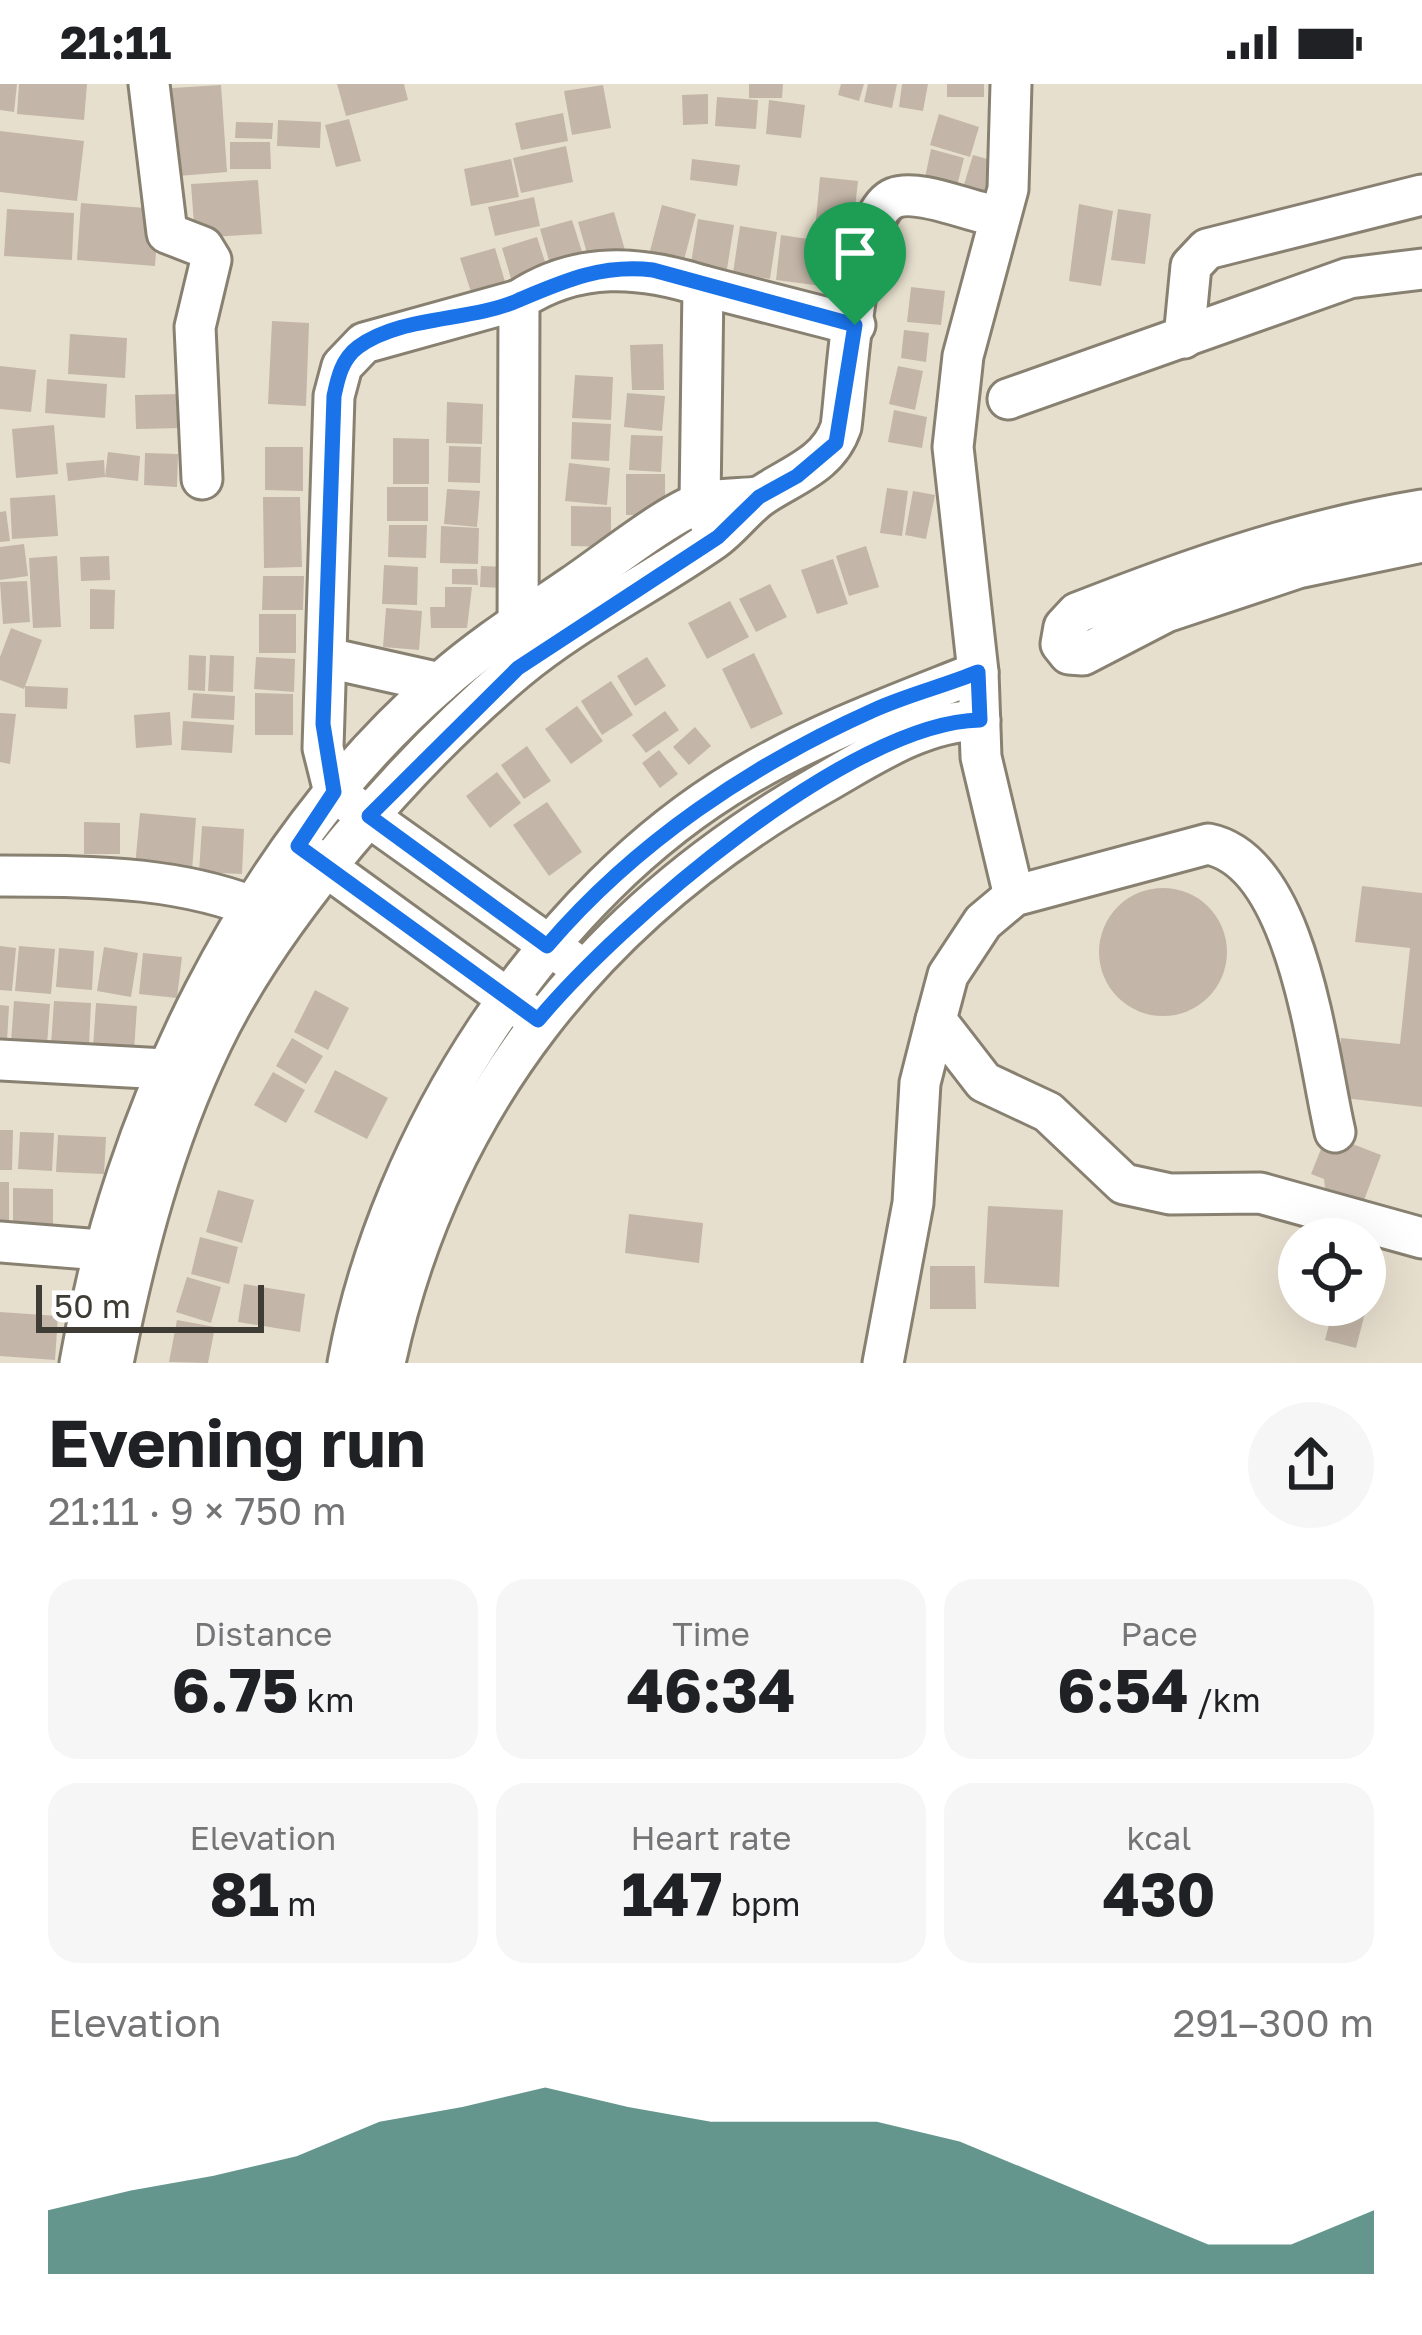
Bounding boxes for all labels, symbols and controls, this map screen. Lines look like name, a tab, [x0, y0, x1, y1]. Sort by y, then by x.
text: 21:11	[60, 15, 171, 69]
pin	[804, 202, 906, 325]
icon: arrive	[822, 220, 888, 286]
map controls	[1278, 1218, 1386, 1326]
button: locate	[1278, 1218, 1386, 1326]
scale bar	[36, 1279, 264, 1332]
text: 50 m	[54, 1286, 131, 1325]
text: Evening run	[48, 1402, 426, 1482]
button: share	[1248, 1402, 1374, 1528]
text: 21:11 · 9 × 750 m	[48, 1487, 347, 1534]
text: Distance	[194, 1614, 332, 1653]
text: Time	[672, 1614, 750, 1653]
text: Pace	[1120, 1614, 1198, 1653]
text: 6.75	[172, 1653, 298, 1725]
text: 46:34	[627, 1653, 795, 1725]
text: 6:54	[1057, 1653, 1189, 1725]
text: km	[298, 1680, 354, 1719]
text: /km	[1189, 1680, 1261, 1719]
text: Elevation	[190, 1818, 336, 1857]
text: Heart rate	[630, 1818, 792, 1857]
text: kcal	[1126, 1818, 1192, 1857]
text: 81	[210, 1857, 279, 1929]
text: 147	[621, 1857, 723, 1929]
text: 430	[1102, 1857, 1216, 1929]
text: m	[279, 1884, 316, 1923]
text: bpm	[723, 1884, 801, 1923]
text: Elevation	[48, 1999, 221, 2046]
text: 291–300 m	[1173, 1999, 1374, 2046]

